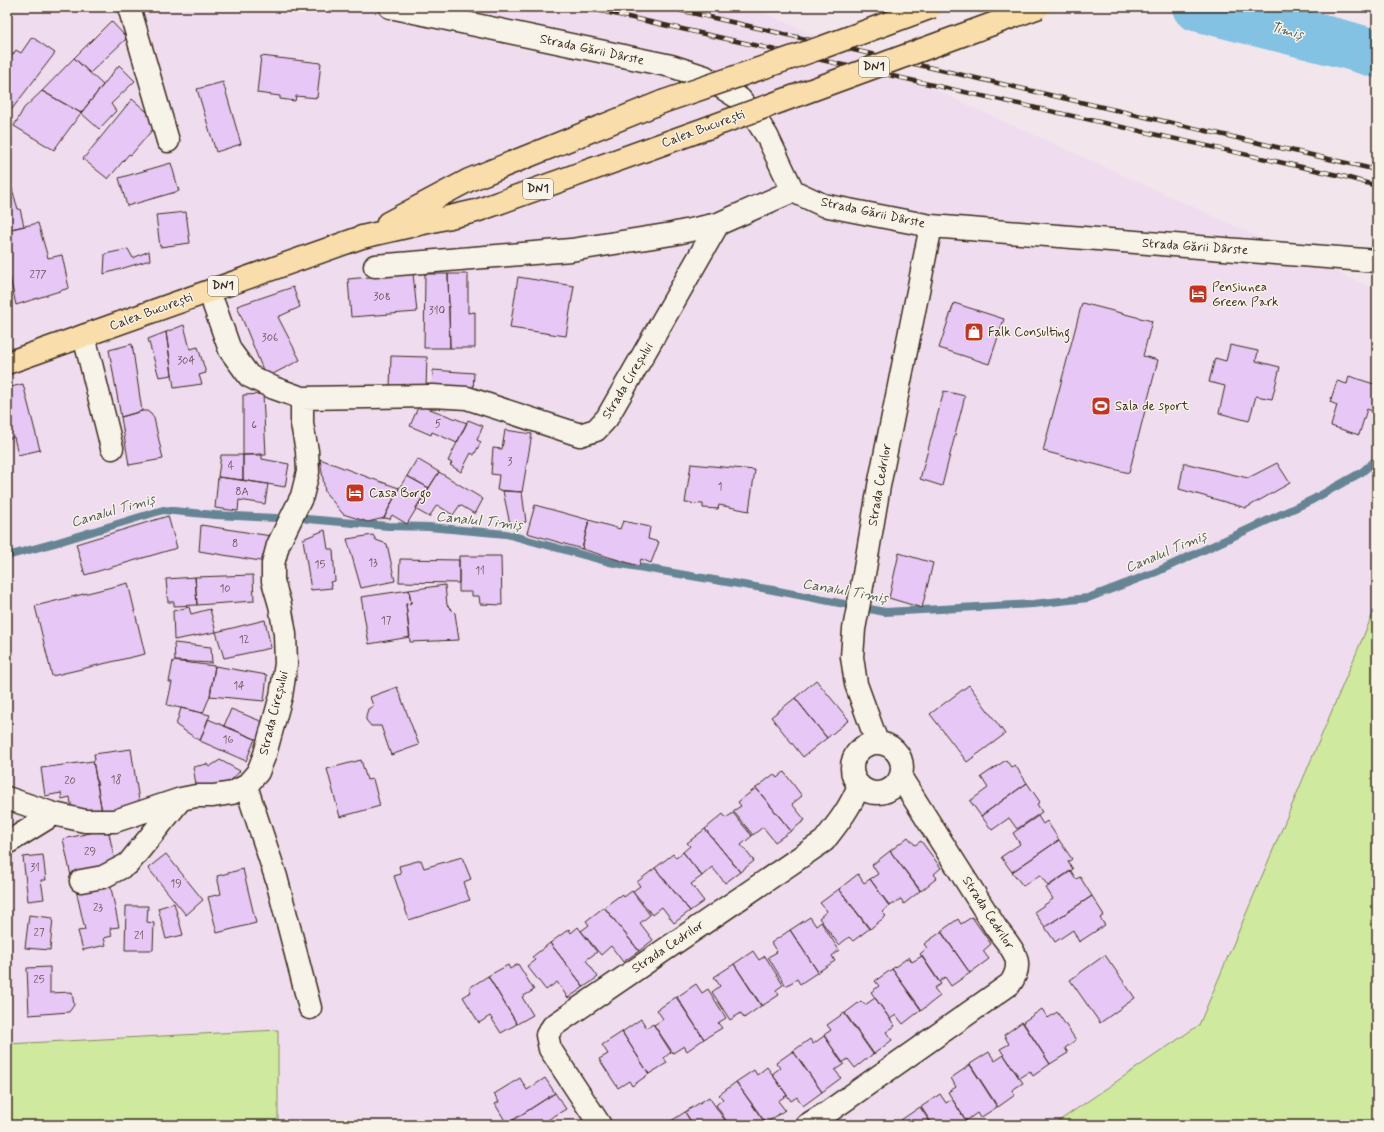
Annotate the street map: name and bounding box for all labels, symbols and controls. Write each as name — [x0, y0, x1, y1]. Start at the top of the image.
water label: Timiș — [1269, 18, 1307, 44]
street label: Strada Gării Dârste — [538, 31, 646, 69]
road number: DN1 — [859, 57, 889, 77]
street label: Calea București — [659, 106, 747, 152]
road number: DN1 — [523, 179, 553, 199]
street label: Strada Gării Dârste — [819, 194, 927, 232]
street label: Strada Gării Dârste — [1141, 235, 1249, 259]
house number: 277 — [29, 268, 47, 282]
road number: DN1 — [208, 276, 238, 296]
place label: Pensiunea Green Park — [1212, 279, 1279, 311]
hotel icon: Pensiunea Green Park — [1187, 283, 1209, 305]
street label: Calea București — [107, 289, 195, 335]
house number: 308 — [373, 290, 391, 304]
house number: 310 — [429, 304, 445, 318]
shop icon: Falk Consulting — [963, 321, 985, 343]
place label: Falk Consulting — [988, 324, 1070, 343]
house number: 306 — [262, 331, 278, 345]
street label: Strada Cireșului — [599, 340, 657, 422]
house number: 304 — [177, 354, 195, 368]
sports icon: Sala de sport — [1090, 395, 1112, 417]
place label: Sala de sport — [1115, 398, 1189, 415]
house number: 5 — [435, 417, 442, 431]
house number: 6 — [251, 418, 257, 432]
street label: Strada Cedrilor — [864, 441, 896, 528]
house number: 3 — [508, 455, 513, 469]
house number: 4 — [228, 459, 235, 473]
house number: 1 — [718, 480, 723, 494]
hotel icon: Casa Borgo — [344, 482, 366, 504]
house number: 8A — [235, 485, 249, 499]
place label: Casa Borgo — [369, 485, 432, 504]
water label: Canalul Timiș — [69, 490, 159, 532]
water label: Canalul Timiș — [435, 508, 525, 535]
water label: Canalul Timiș — [1123, 526, 1211, 577]
house number: 8 — [232, 537, 238, 551]
house number: 13 — [368, 556, 378, 570]
house number: 15 — [315, 558, 326, 572]
house number: 11 — [475, 564, 485, 578]
water label: Canalul Timiș — [801, 575, 891, 608]
house number: 10 — [219, 582, 231, 596]
house number: 17 — [381, 614, 392, 628]
house number: 12 — [239, 633, 250, 647]
street label: Strada Cireșului — [255, 669, 293, 757]
house number: 14 — [233, 679, 245, 693]
house number: 16 — [223, 733, 234, 747]
house number: 18 — [111, 773, 121, 787]
house number: 20 — [64, 774, 76, 788]
house number: 29 — [84, 845, 96, 859]
house number: 31 — [30, 861, 40, 875]
street label: Strada Cedrilor — [958, 873, 1018, 953]
house number: 19 — [170, 877, 182, 891]
house number: 23 — [93, 901, 103, 915]
street label: Strada Cedrilor — [629, 916, 708, 977]
house number: 27 — [34, 926, 45, 940]
house number: 21 — [134, 929, 144, 943]
house number: 25 — [33, 973, 45, 987]

